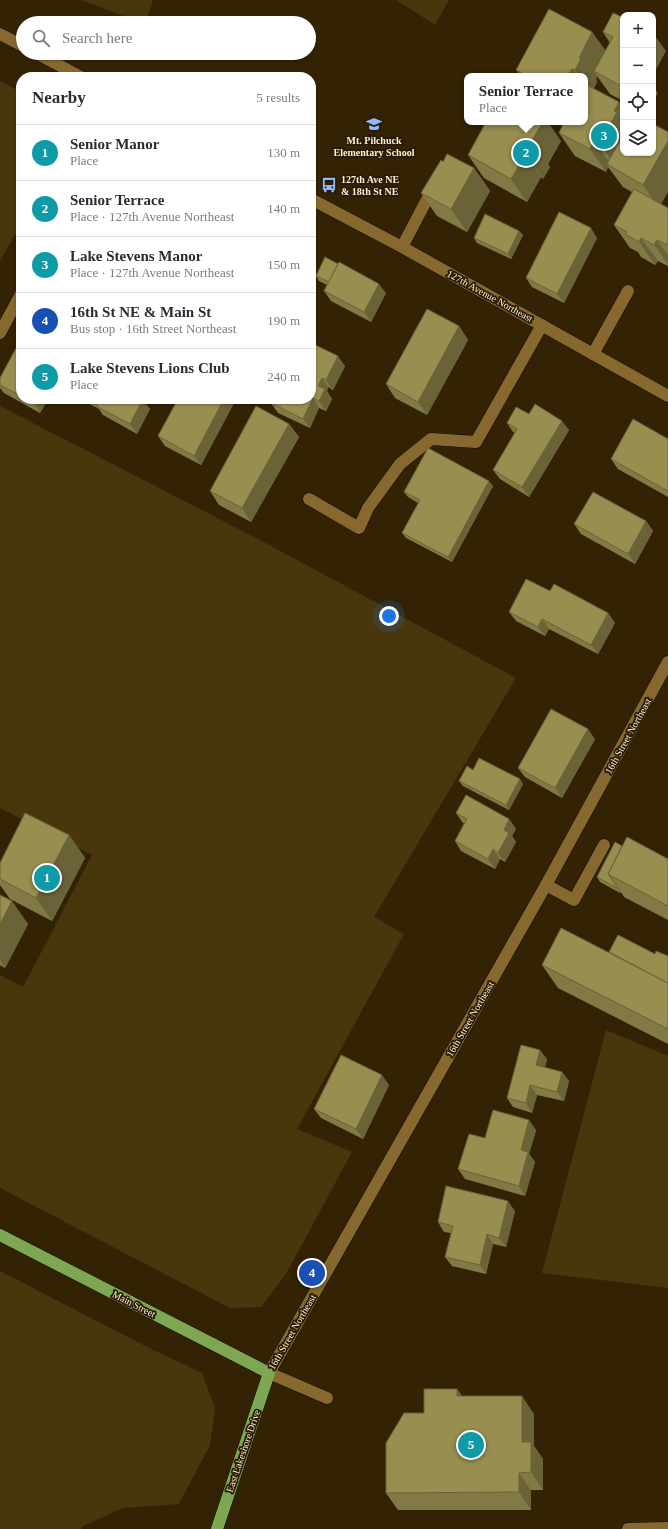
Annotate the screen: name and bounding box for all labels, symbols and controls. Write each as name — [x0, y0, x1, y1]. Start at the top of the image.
map controls — [620, 12, 656, 156]
button: + — [620, 12, 656, 48]
search box — [16, 16, 316, 60]
icon: search — [30, 27, 52, 49]
text: Search here — [62, 30, 132, 46]
button: − — [620, 48, 656, 84]
popup — [464, 73, 588, 125]
text: Senior Terrace — [479, 83, 573, 99]
button: locate — [620, 84, 656, 120]
text: Nearby — [32, 88, 86, 107]
text: 5 results — [256, 90, 300, 105]
text: Place — [479, 100, 507, 115]
school or university icon: Mt. Pilchuck Elementary School — [365, 115, 383, 133]
button: layers — [620, 120, 656, 156]
pin: 3 — [591, 121, 617, 151]
place label: Mt. Pilchuck Elementary School — [334, 135, 415, 158]
text: Senior Manor — [70, 136, 159, 152]
pin: 2 — [513, 138, 539, 168]
text: 1 — [42, 145, 48, 160]
text: 130 m — [267, 145, 300, 160]
text: Place — [70, 153, 98, 168]
place label: 127th Ave NE & 18th St NE — [341, 174, 399, 197]
bus stop icon: 127th Ave NE & 18th St NE — [320, 176, 338, 194]
text: Senior Terrace — [70, 192, 164, 208]
text: 2 — [42, 201, 48, 216]
text: 140 m — [267, 201, 300, 216]
text: Place · 127th Avenue Northeast — [70, 209, 234, 224]
text: Lake Stevens Manor — [70, 248, 203, 264]
text: 3 — [42, 257, 48, 272]
text: 150 m — [267, 257, 300, 272]
text: Place · 127th Avenue Northeast — [70, 265, 234, 280]
street label: 127th Avenue Northeast — [445, 268, 535, 324]
text: 16th St NE & Main St — [70, 304, 211, 320]
text: 4 — [42, 313, 48, 328]
text: 190 m — [267, 313, 300, 328]
text: Bus stop · 16th Street Northeast — [70, 321, 236, 336]
text: Lake Stevens Lions Club — [70, 360, 230, 376]
text: 5 — [42, 369, 48, 384]
text: 240 m — [267, 369, 300, 384]
text: Place — [70, 377, 98, 392]
your location — [379, 606, 399, 626]
street label: 16th Street Northeast — [603, 696, 654, 776]
pin: 1 — [34, 863, 60, 893]
street label: 16th Street Northeast — [444, 979, 496, 1059]
pin: 4 — [299, 1258, 325, 1288]
street label: Main Street — [111, 1288, 158, 1320]
street label: 16th Street Northeast — [266, 1292, 318, 1372]
street label: East Lakeshore Drive — [224, 1408, 262, 1494]
pin: 5 — [458, 1430, 484, 1460]

